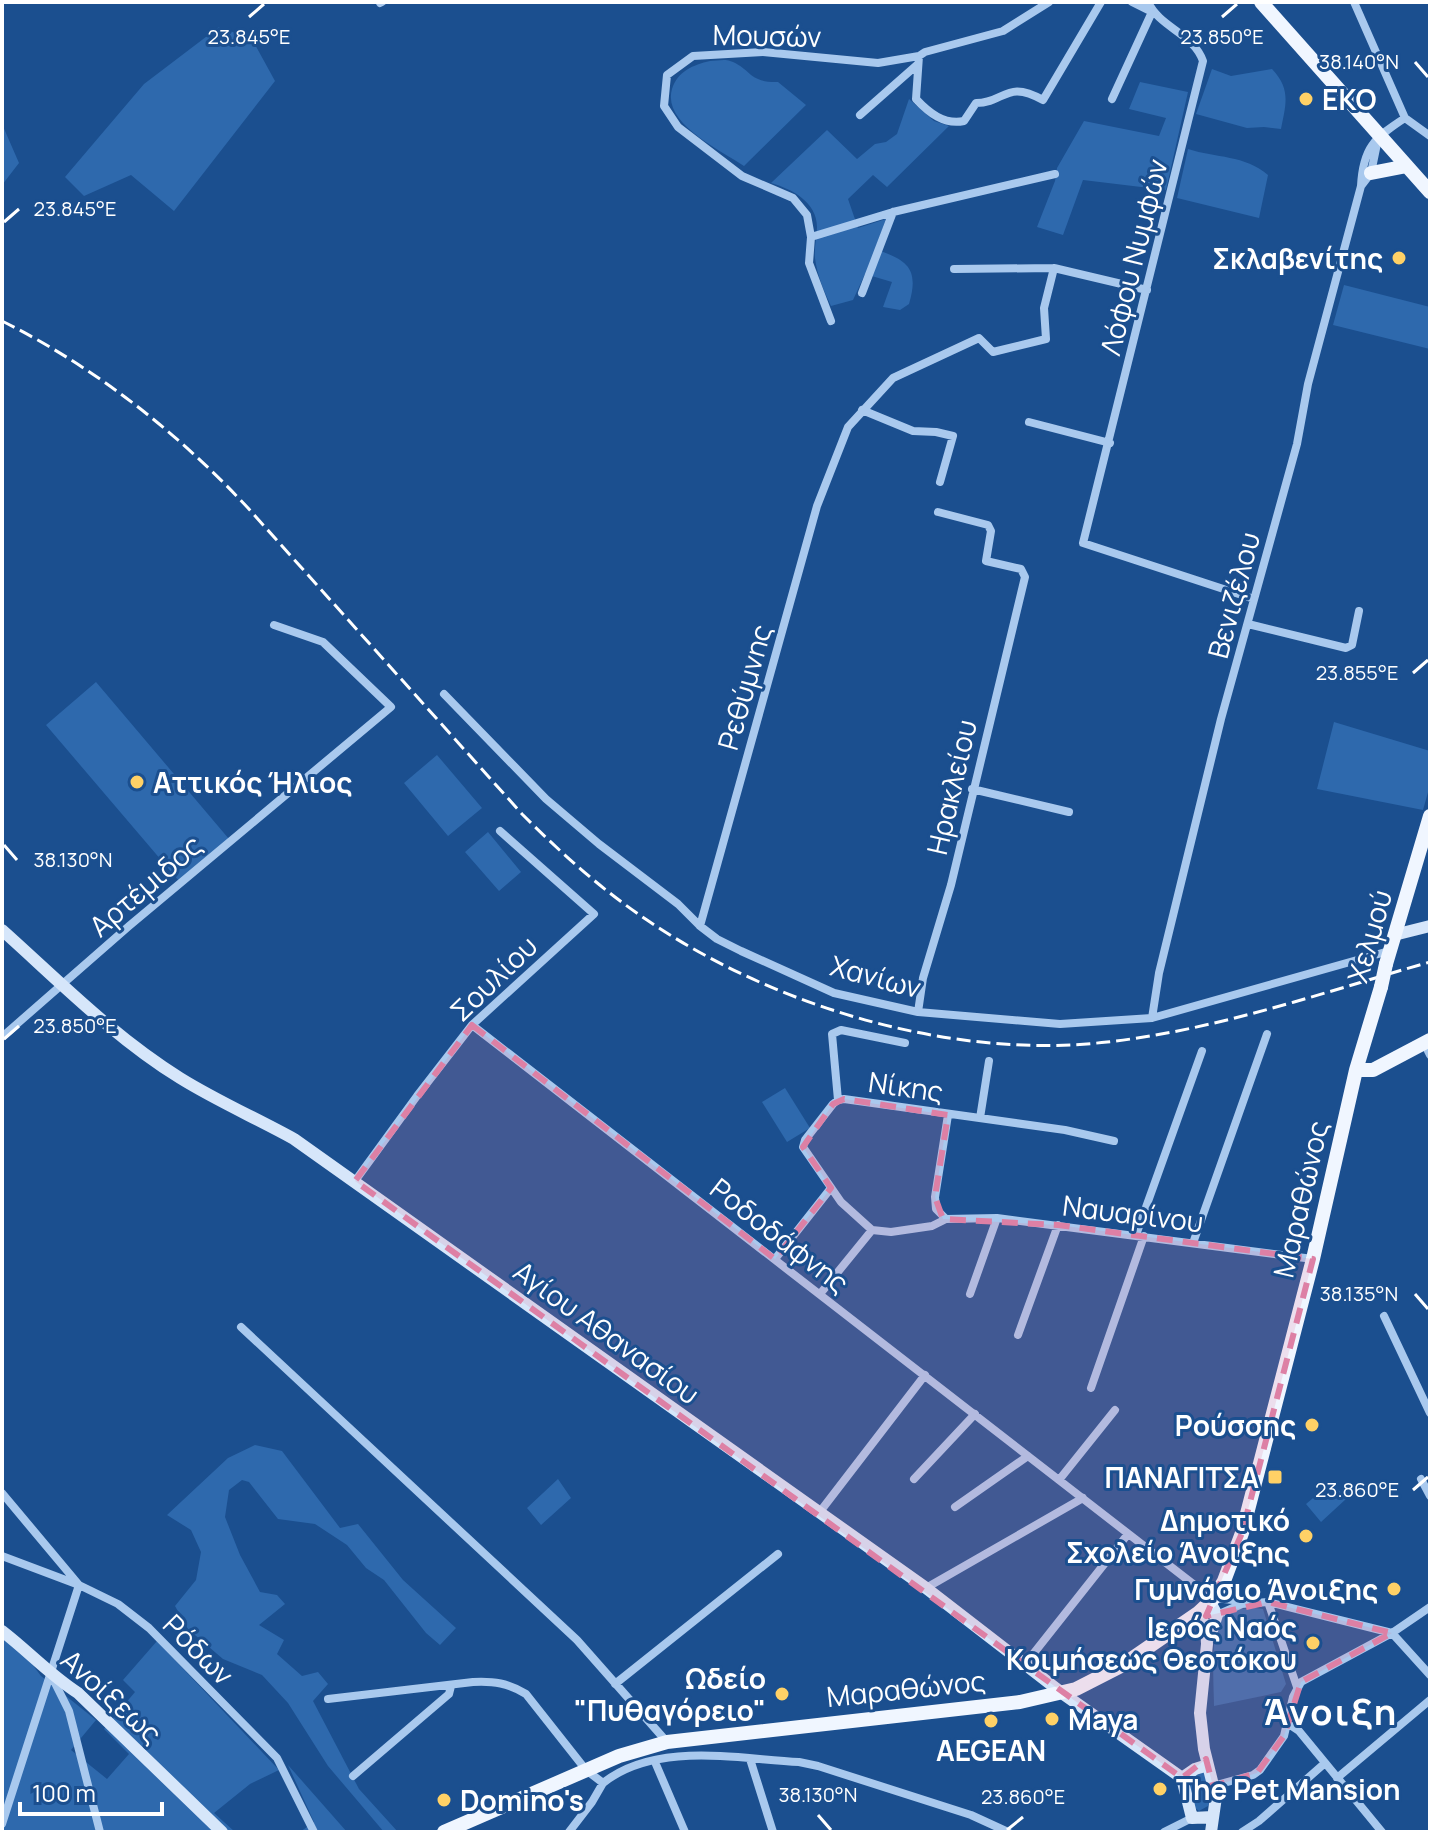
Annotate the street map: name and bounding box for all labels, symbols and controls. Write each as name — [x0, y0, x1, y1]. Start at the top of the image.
street label: Μουσών — [712, 15, 822, 55]
text: 23.845°E — [208, 23, 290, 50]
text: 23.850°E — [1180, 23, 1264, 50]
text: 38.140°N — [1319, 48, 1399, 75]
place label: EKO — [1322, 80, 1376, 118]
marker: EKO — [1297, 90, 1315, 108]
street label: Λόφου Νυμφών — [1090, 155, 1176, 359]
text: 23.845°E — [34, 195, 116, 222]
place label: Σκλαβενίτης — [1212, 239, 1383, 277]
marker: Σκλαβενίτης — [1390, 249, 1408, 267]
street label: Βενιζέλου — [1198, 528, 1268, 662]
street label: Ρεθύμνης — [708, 620, 780, 754]
text: 23.855°E — [1316, 659, 1398, 686]
street label: Ηρακλείου — [917, 716, 985, 858]
place label: Αττικός Ήλιος — [153, 763, 352, 801]
marker: Αττικός Ήλιος — [128, 773, 146, 791]
street label: Αρτέμιδος — [81, 826, 209, 944]
text: 38.130°N — [33, 846, 113, 873]
street label: Χελμού — [1338, 885, 1400, 987]
street label: Σουλίου — [441, 927, 545, 1029]
street label: Χανίων — [827, 946, 925, 1006]
text: 23.850°E — [33, 1012, 117, 1039]
street label: Νίκης — [866, 1062, 946, 1110]
street label: Μαραθώνος — [1264, 1117, 1336, 1281]
street label: Ροδοδάφνης — [703, 1169, 857, 1301]
street label: Ναυαρίνου — [1061, 1186, 1205, 1240]
street label: Αγίου Αθανασίου — [507, 1252, 707, 1412]
text: 38.135°N — [1320, 1280, 1398, 1307]
place label: Ρούσσης — [1175, 1406, 1296, 1444]
marker: Ρούσσης — [1303, 1416, 1321, 1434]
place label: ΠΑΝΑΓΙΤΣΑ — [1104, 1458, 1259, 1496]
marker: ΠΑΝΑΓΙΤΣΑ — [1266, 1468, 1284, 1486]
text: 23.860°E — [1315, 1476, 1399, 1503]
place label: Δημοτικό Σχολείο Άνοιξης — [1066, 1501, 1290, 1571]
marker: Δημοτικό Σχολείο Άνοιξης — [1297, 1527, 1315, 1545]
place label: Γυμνάσιο Άνοιξης — [1134, 1570, 1378, 1608]
marker: Γυμνάσιο Άνοιξης — [1385, 1580, 1403, 1598]
street label: Ρόδων — [155, 1605, 243, 1693]
place label: Ιερός Ναός Κοιμήσεως Θεοτόκου — [1006, 1608, 1297, 1678]
marker: Ιερός Ναός Κοιμήσεως Θεοτόκου — [1304, 1634, 1322, 1652]
street label: Ανοίξεως — [53, 1641, 171, 1751]
place label: Ωδείο "Πυθαγόρειο" — [574, 1659, 766, 1729]
street label: Μαραθώνος — [825, 1661, 987, 1715]
marker: Ωδείο "Πυθαγόρειο" — [773, 1685, 791, 1703]
district label: Άνοιξη — [1264, 1687, 1398, 1736]
place label: Maya — [1068, 1700, 1138, 1738]
marker: Maya — [1043, 1710, 1061, 1728]
marker: AEGEAN — [982, 1712, 1000, 1730]
place label: AEGEAN — [936, 1731, 1046, 1769]
scale bar — [20, 1766, 162, 1816]
place label: The Pet Mansion — [1176, 1770, 1401, 1808]
text: 100 m — [32, 1776, 96, 1809]
marker: The Pet Mansion — [1151, 1780, 1169, 1798]
place label: Domino's — [460, 1781, 584, 1819]
text: 38.130°N — [778, 1781, 858, 1808]
text: 23.860°E — [981, 1783, 1065, 1810]
marker: Domino's — [435, 1791, 453, 1809]

